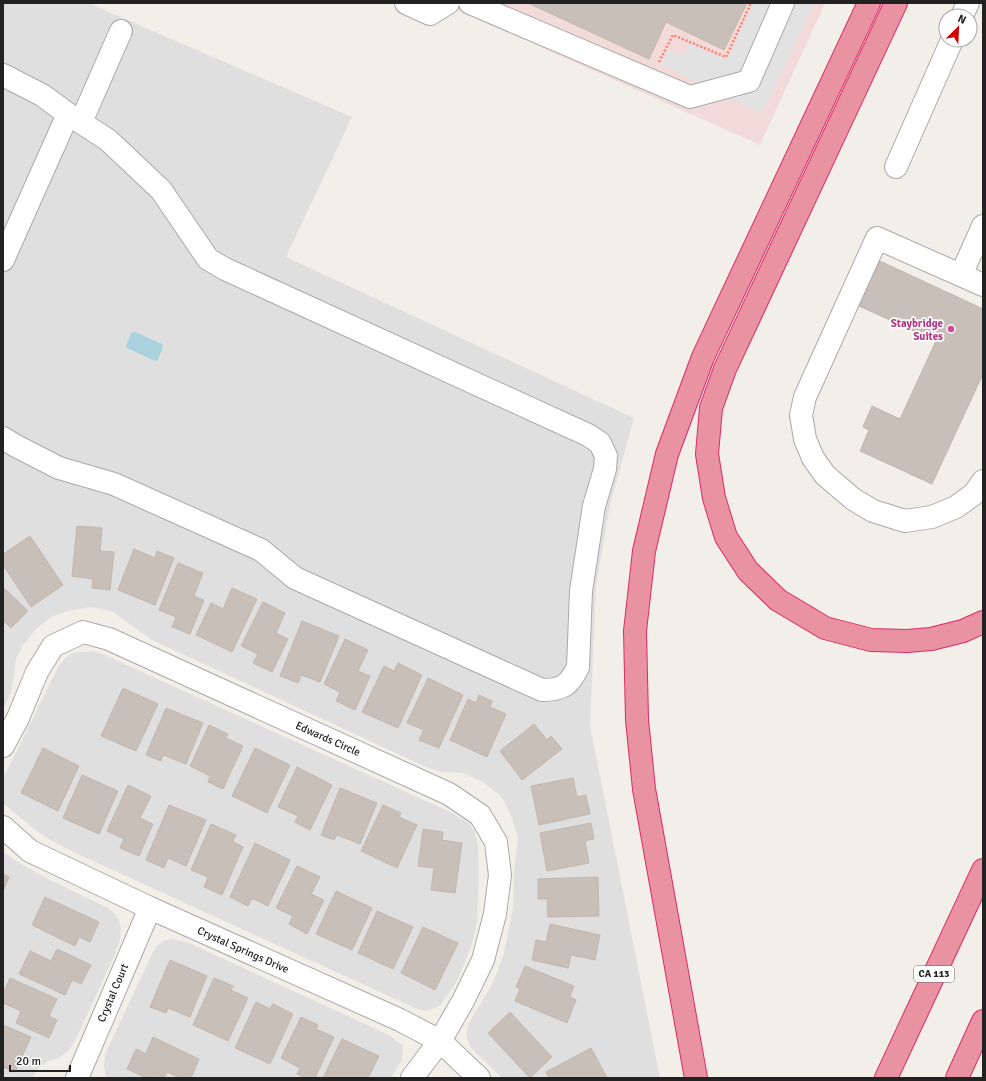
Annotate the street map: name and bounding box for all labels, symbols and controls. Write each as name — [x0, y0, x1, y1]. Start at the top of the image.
north arrow — [938, 8, 978, 48]
text: N — [956, 12, 968, 27]
place label: Staybridge Suites — [891, 317, 944, 343]
marker: Staybridge Suites — [946, 324, 956, 334]
street label: Edwards Circle — [294, 719, 362, 759]
street label: Crystal Springs Drive — [195, 924, 291, 976]
street label: Crystal Court — [95, 962, 131, 1024]
road number: CA 113 — [914, 966, 954, 982]
scale bar — [10, 1047, 70, 1073]
text: 20 m — [16, 1054, 41, 1069]

